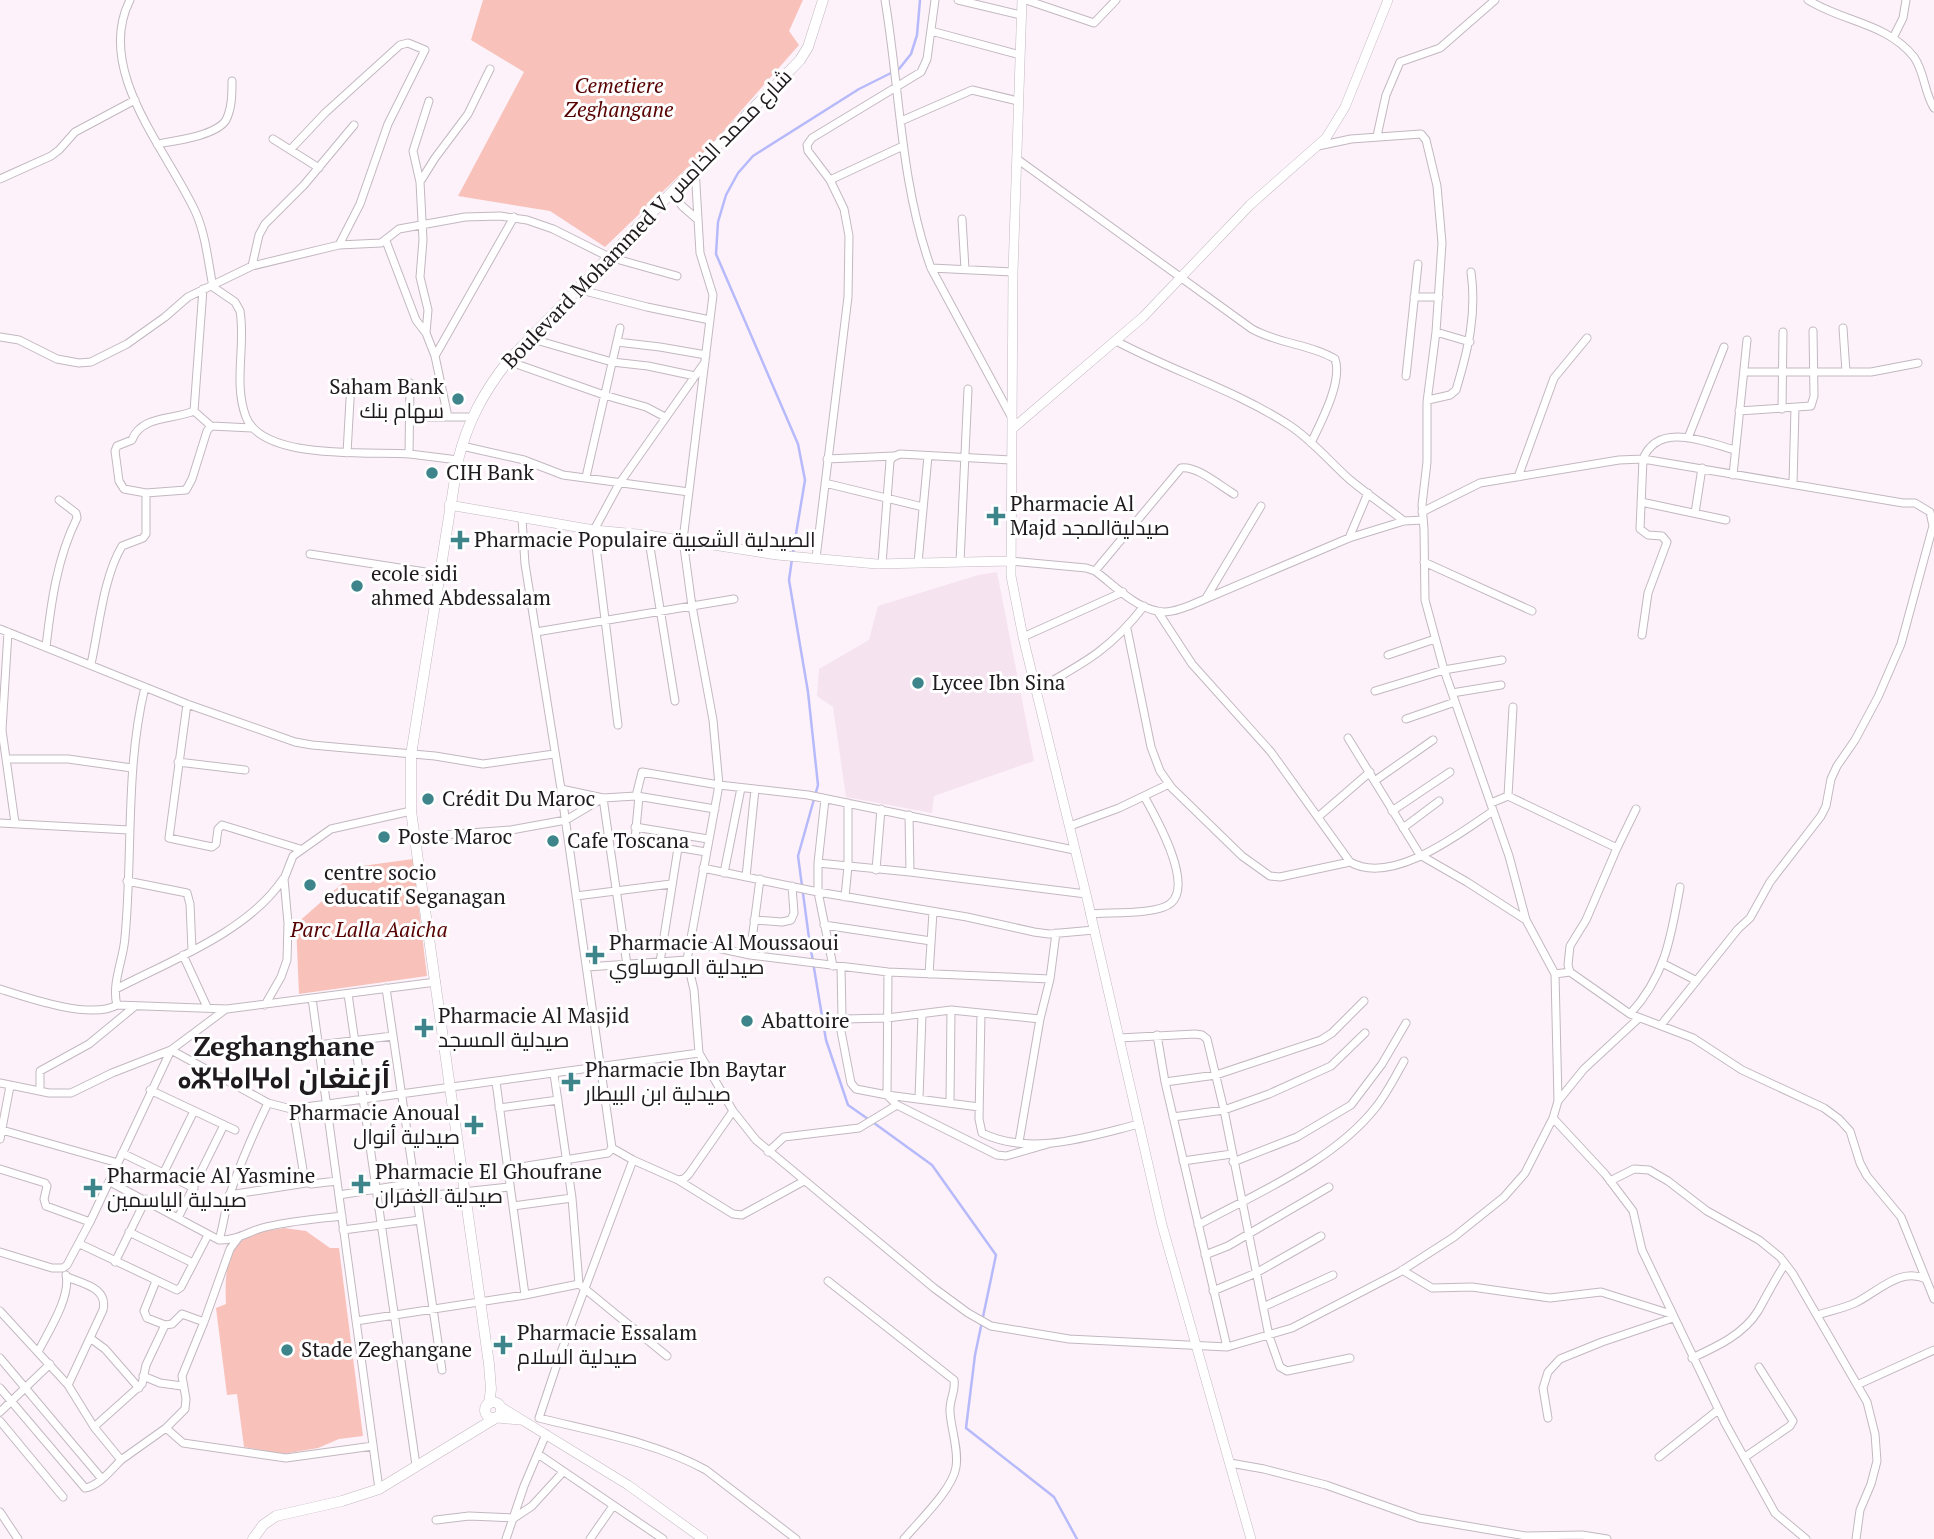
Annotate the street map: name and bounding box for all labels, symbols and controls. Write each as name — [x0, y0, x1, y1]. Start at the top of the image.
street label: Boulevard Mohammed V شارع محمد الخامس — [495, 63, 798, 375]
park label: Cemetiere Zeghangane — [564, 71, 674, 123]
place label: Saham Bank سهام بنك — [329, 372, 444, 425]
marker: Saham Bank سهام بنك — [450, 391, 466, 407]
place label: CIH Bank — [446, 458, 534, 486]
marker: CIH Bank — [424, 465, 440, 481]
place label: Pharmacie Al Majd صيدليةالمجد — [1010, 489, 1170, 541]
marker: Pharmacie Al Majd صيدليةالمجد — [988, 508, 1004, 524]
place label: Pharmacie Populaire الصيدلية الشعبية — [474, 525, 816, 553]
marker: Pharmacie Populaire الصيدلية الشعبية — [452, 532, 468, 548]
place label: ecole sidi ahmed Abdessalam — [371, 559, 551, 611]
marker: ecole sidi ahmed Abdessalam — [349, 578, 365, 594]
place label: Lycee Ibn Sina — [932, 668, 1066, 696]
marker: Lycee Ibn Sina — [910, 675, 926, 691]
place label: Crédit Du Maroc — [442, 784, 595, 812]
marker: Crédit Du Maroc — [420, 791, 436, 807]
place label: Poste Maroc — [398, 822, 512, 850]
place label: Cafe Toscana — [567, 826, 690, 854]
marker: Poste Maroc — [376, 829, 392, 845]
marker: Cafe Toscana — [545, 833, 561, 849]
place label: centre socio educatif Seganagan — [324, 858, 506, 910]
marker: centre socio educatif Seganagan — [302, 877, 318, 893]
park label: Parc Lalla Aaicha — [289, 915, 448, 943]
place label: Pharmacie Al Moussaoui صيدلية الموساوي — [609, 928, 839, 983]
marker: Pharmacie Al Moussaoui صيدلية الموساوي — [587, 947, 603, 963]
place label: Pharmacie Al Masjid صيدلية المسجد — [438, 1001, 630, 1053]
place label: Abattoire — [761, 1006, 850, 1034]
marker: Abattoire — [739, 1013, 755, 1029]
marker: Pharmacie Al Masjid صيدلية المسجد — [416, 1020, 432, 1036]
district label: Zeghanghane ⴰⵣⵖⴰⵏⵖⴰⵏ أزغنغان — [178, 1027, 390, 1096]
place label: Pharmacie Ibn Baytar صيدلية ابن البيطار — [584, 1055, 786, 1107]
marker: Pharmacie Ibn Baytar صيدلية ابن البيطار — [563, 1074, 579, 1090]
place label: Pharmacie Anoual صيدلية أنوال — [289, 1098, 460, 1150]
marker: Pharmacie Anoual صيدلية أنوال — [466, 1117, 482, 1133]
place label: Pharmacie El Ghoufrane صيدلية الغفران — [375, 1157, 602, 1209]
place label: Pharmacie Al Yasmine صيدلية الياسمين — [107, 1161, 315, 1213]
marker: Pharmacie El Ghoufrane صيدلية الغفران — [353, 1176, 369, 1192]
marker: Pharmacie Al Yasmine صيدلية الياسمين — [85, 1180, 101, 1196]
place label: Pharmacie Essalam صيدلية السلام — [517, 1318, 697, 1371]
place label: Stade Zeghangane — [301, 1335, 472, 1363]
marker: Pharmacie Essalam صيدلية السلام — [495, 1337, 511, 1353]
marker: Stade Zeghangane — [279, 1342, 295, 1358]

